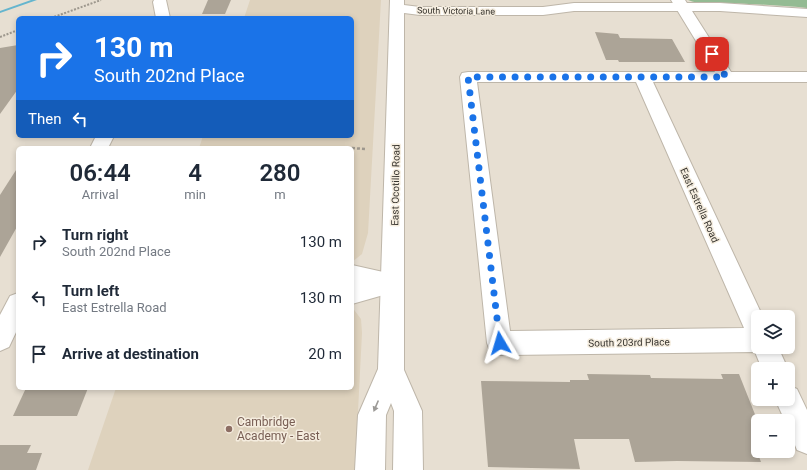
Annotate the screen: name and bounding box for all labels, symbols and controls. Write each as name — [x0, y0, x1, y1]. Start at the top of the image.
street label: South Victoria Lane — [417, 5, 495, 17]
text: 130 m — [94, 31, 173, 64]
icon: right — [28, 32, 80, 84]
pin — [695, 37, 729, 71]
icon: arrive — [701, 43, 723, 65]
text: South 202nd Place — [94, 65, 245, 86]
icon: left — [69, 108, 91, 130]
text: Then — [28, 110, 61, 128]
street label: East Ocotillo Road — [389, 144, 402, 226]
text: 06:44 — [69, 159, 131, 187]
text: 4 — [188, 159, 202, 187]
text: 280 — [259, 159, 301, 187]
street label: East Estrella Road — [678, 166, 721, 244]
text: Arrival — [82, 187, 119, 202]
text: min — [184, 187, 206, 202]
text: m — [274, 187, 286, 202]
text: Turn right — [62, 226, 128, 244]
icon: right — [28, 231, 50, 253]
text: 130 m — [300, 233, 342, 251]
text: South 202nd Place — [62, 244, 171, 259]
text: Turn left — [62, 282, 119, 300]
icon: left — [28, 287, 50, 309]
text: 130 m — [300, 289, 342, 307]
text: East Estrella Road — [62, 300, 167, 315]
map controls — [751, 310, 795, 458]
button: layers — [751, 310, 795, 354]
position arrow — [479, 322, 521, 364]
street label: South 203rd Place — [588, 336, 670, 349]
icon: arrive — [28, 343, 50, 365]
text: Arrive at destination — [62, 345, 199, 363]
text: 20 m — [308, 345, 342, 363]
button: + — [751, 362, 795, 406]
one-way arrow — [372, 400, 378, 412]
button: − — [751, 414, 795, 458]
place label: Cambridge Academy - East — [237, 415, 320, 443]
marker: Cambridge Academy - East — [224, 424, 234, 434]

